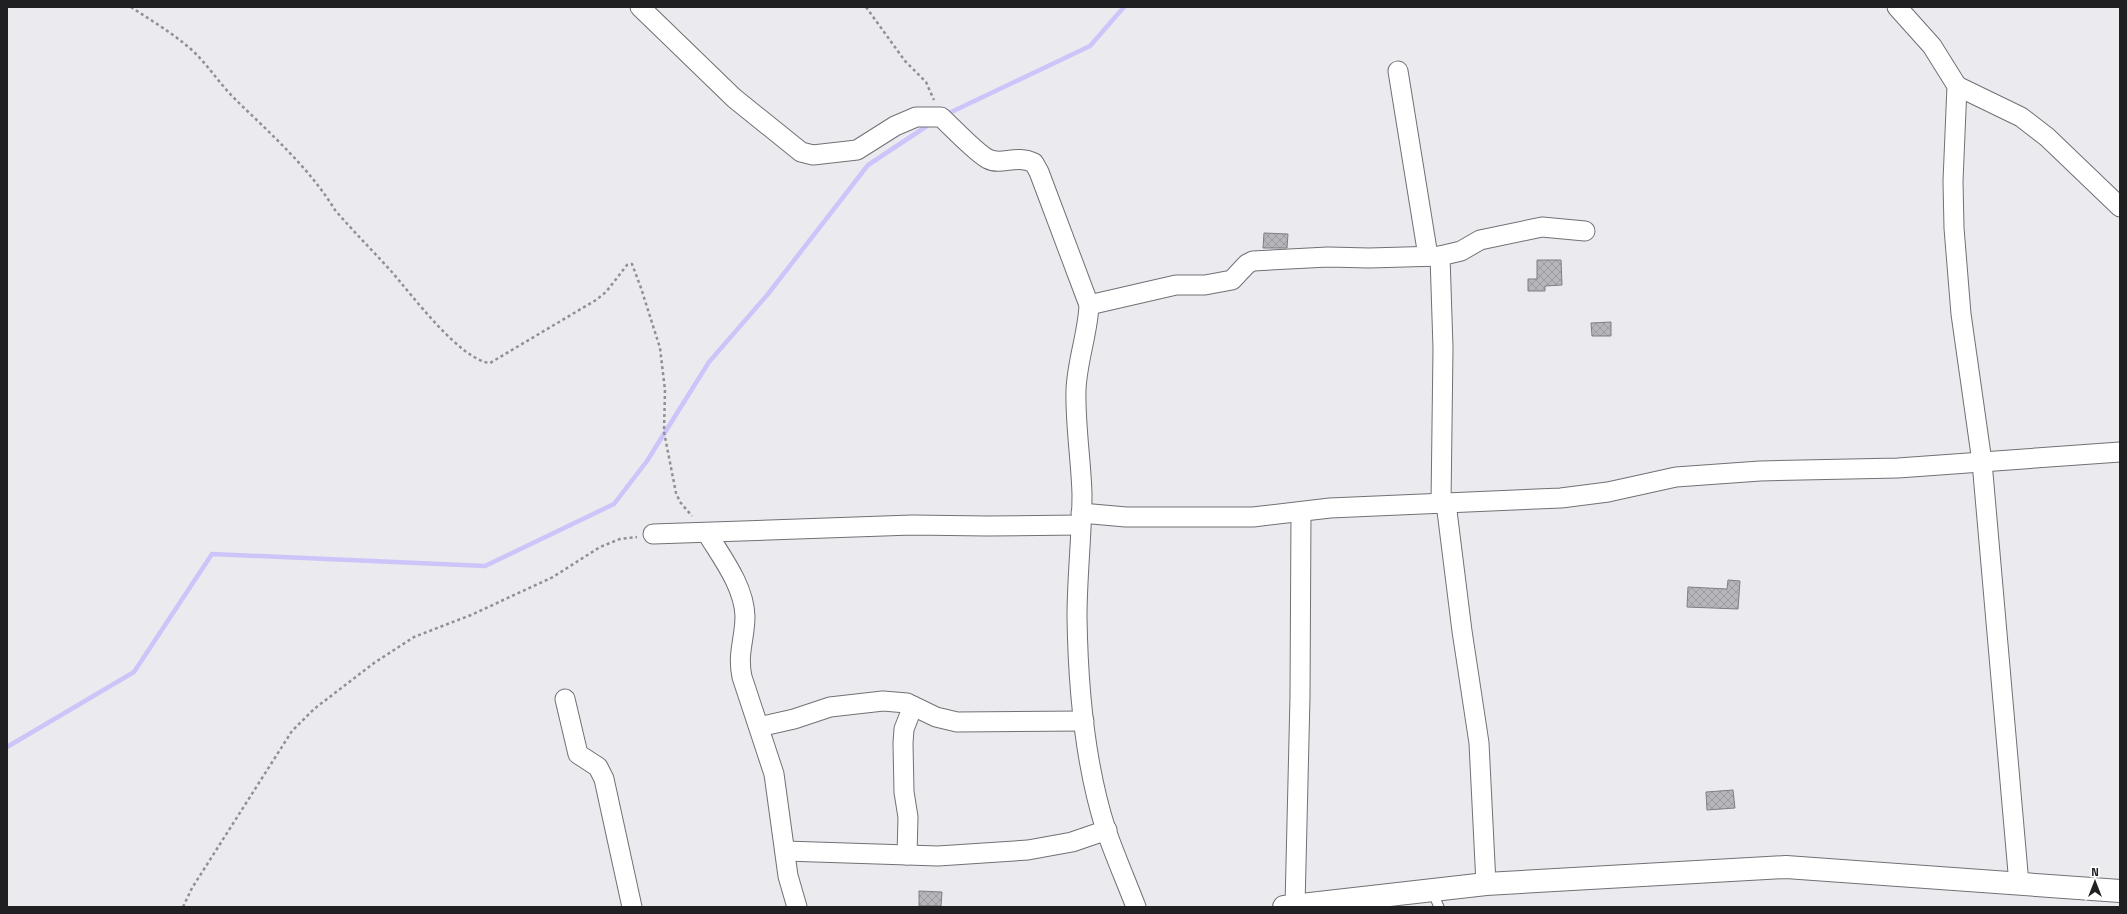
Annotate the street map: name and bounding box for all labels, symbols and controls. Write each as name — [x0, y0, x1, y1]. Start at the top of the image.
north arrow — [2075, 862, 2115, 902]
text: N — [2091, 864, 2099, 880]

